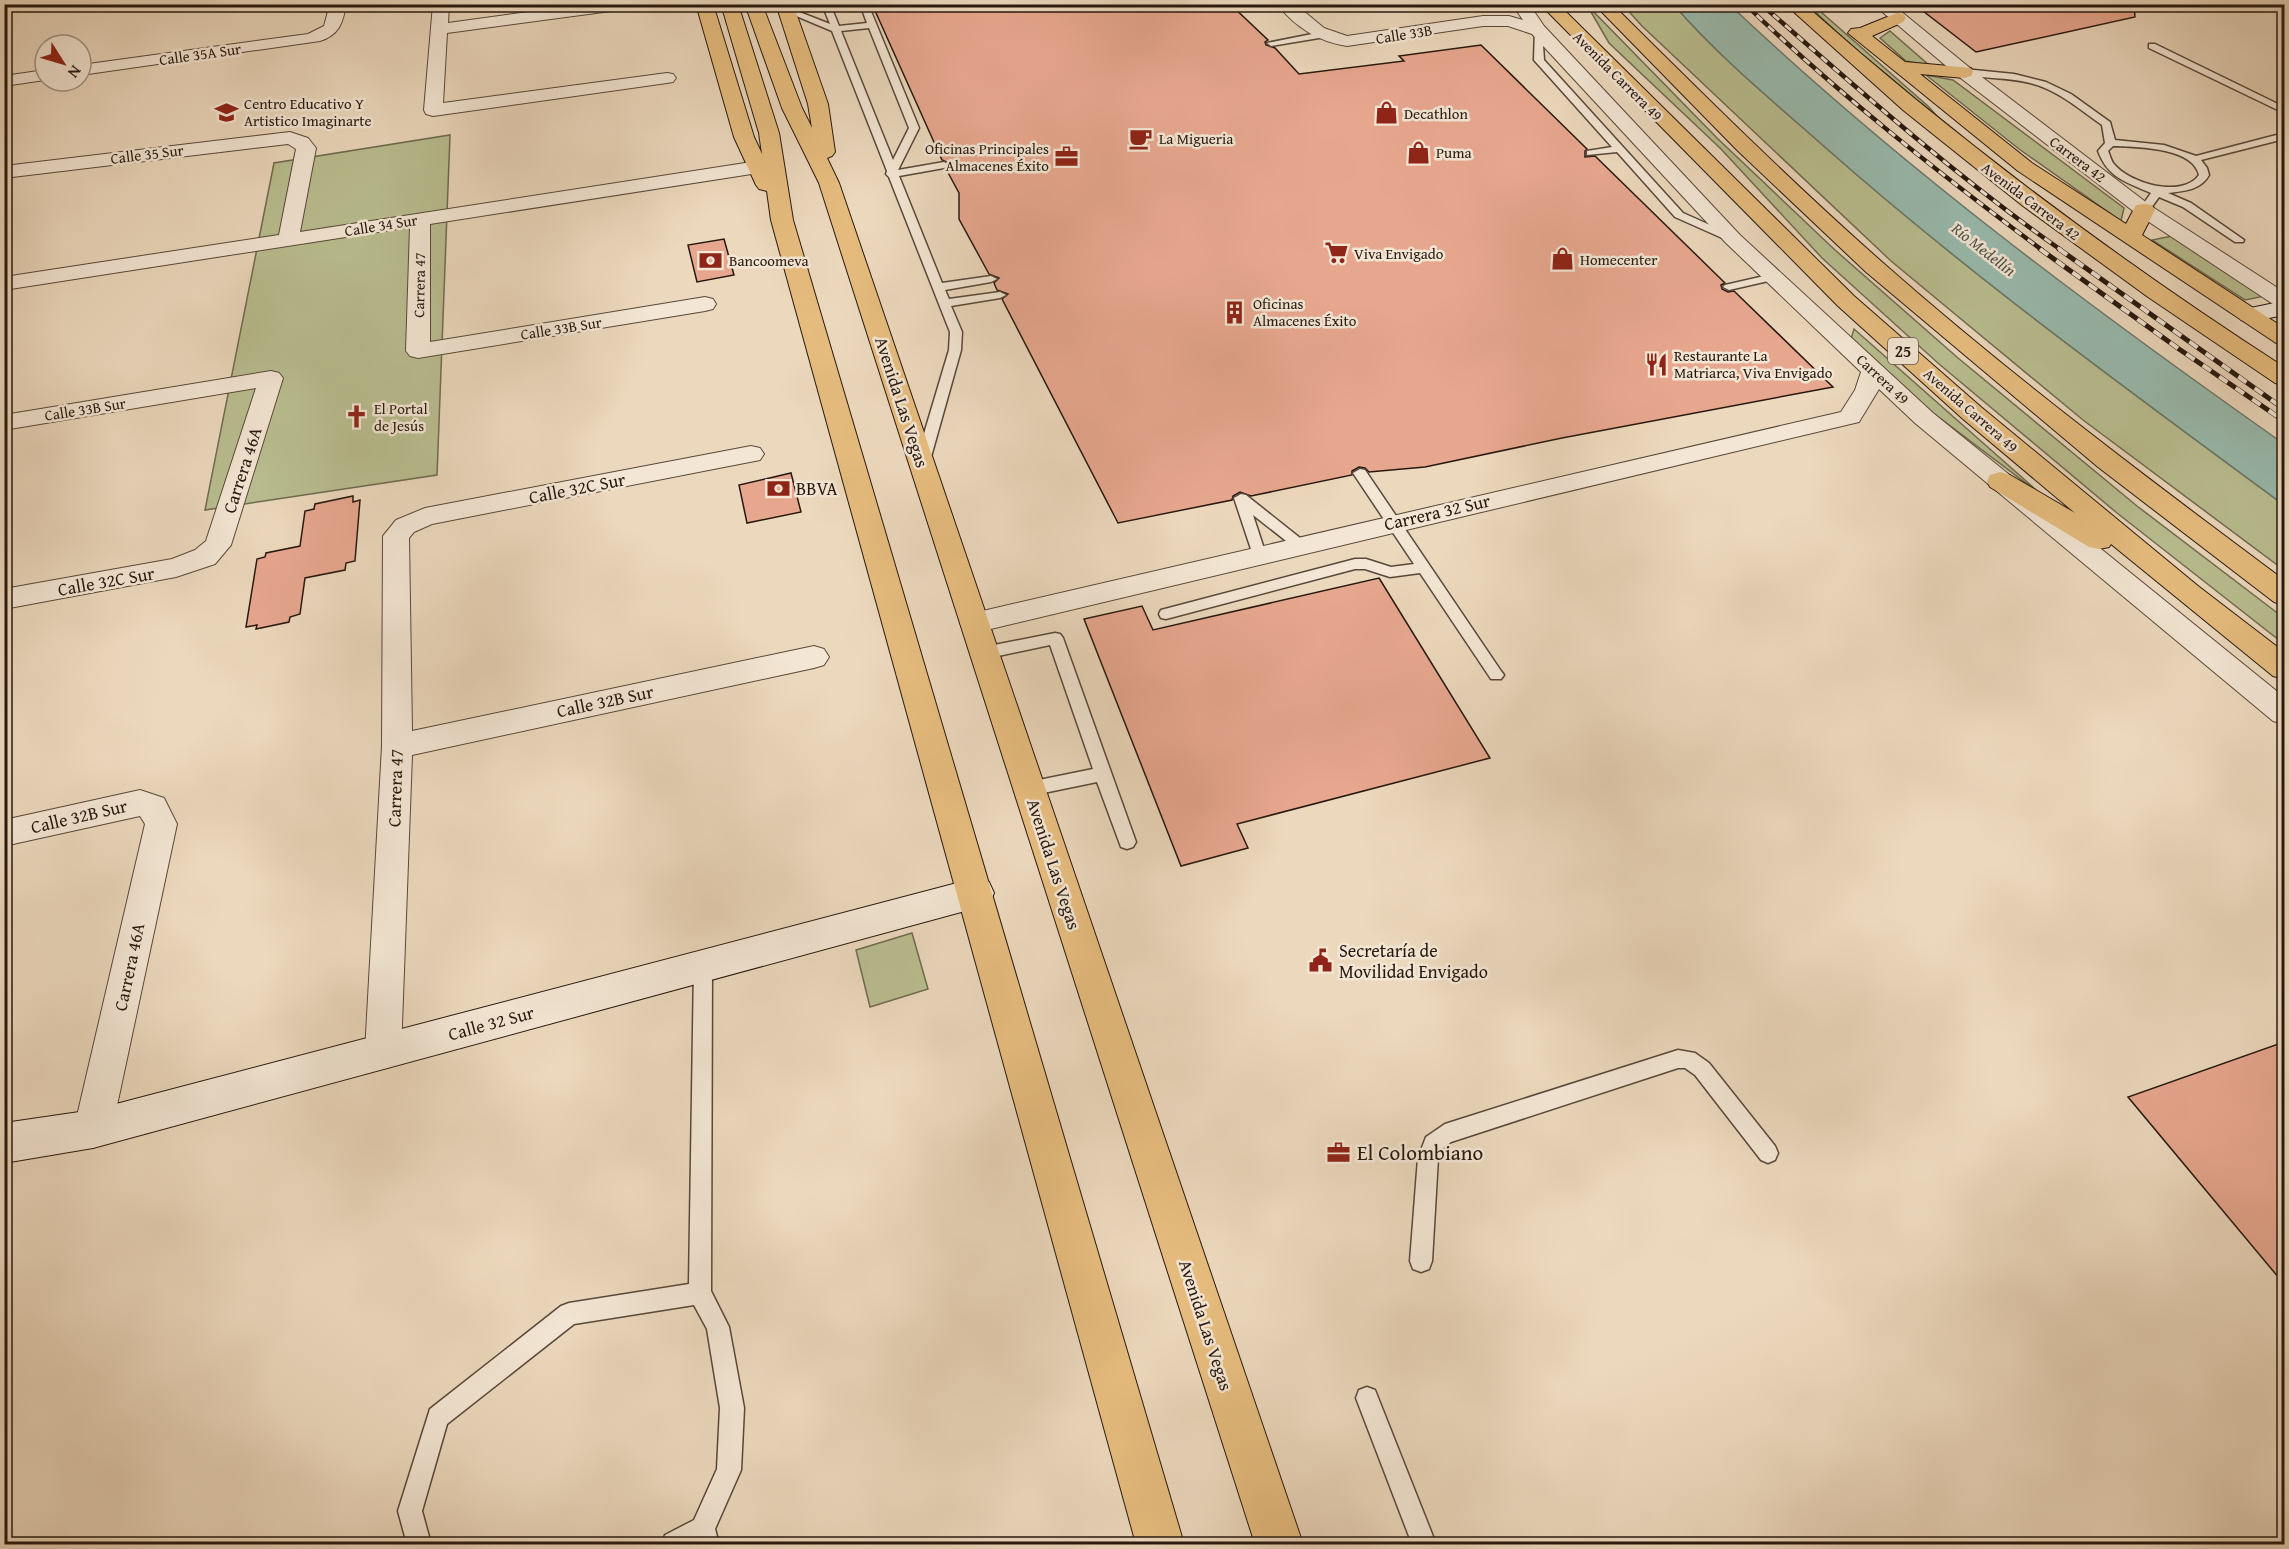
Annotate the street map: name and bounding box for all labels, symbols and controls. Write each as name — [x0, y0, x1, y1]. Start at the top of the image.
street label: Calle 33B — [1374, 19, 1434, 49]
street label: Avenida Carrera 49 — [1569, 27, 1667, 125]
north arrow — [33, 33, 93, 93]
street label: Calle 35A Sur — [158, 38, 242, 70]
text: N — [62, 61, 88, 84]
place label: Centro Educativo Y Artistico Imaginarte — [244, 93, 372, 131]
school or university icon: Centro Educativo Y Artistico Imaginarte — [213, 99, 239, 125]
shop icon: Decathlon — [1373, 100, 1399, 126]
place label: Decathlon — [1404, 103, 1468, 124]
cafe icon: La Migueria — [1128, 125, 1154, 151]
place label: La Migueria — [1159, 128, 1233, 149]
street label: Carrera 42 — [2046, 131, 2110, 187]
place label: Oficinas Principales Almacenes Éxito — [925, 138, 1049, 176]
street label: Calle 35 Sur — [109, 139, 185, 169]
shop icon: Puma — [1405, 139, 1431, 165]
place label: Puma — [1436, 142, 1472, 163]
office icon: Oficinas Principales Almacenes Éxito — [1054, 144, 1080, 170]
street label: Avenida Carrera 42 — [1977, 157, 2085, 245]
street label: Calle 34 Sur — [343, 209, 419, 241]
water label: Río Medellín — [1946, 216, 2021, 282]
supermarket icon: Viva Envigado — [1323, 240, 1349, 266]
place label: Viva Envigado — [1354, 243, 1444, 264]
shop icon: Homecenter — [1549, 246, 1575, 272]
bank icon: Bancoomeva — [698, 247, 724, 273]
place label: Homecenter — [1580, 249, 1658, 270]
place label: Bancoomeva — [729, 250, 809, 271]
street label: Carrera 47 — [408, 252, 430, 318]
place label: Oficinas Almacenes Éxito — [1253, 293, 1357, 331]
building icon: Oficinas Almacenes Éxito — [1222, 299, 1248, 325]
street label: Calle 33B Sur — [519, 311, 603, 345]
street label: Avenida Las Vegas — [868, 333, 936, 471]
road number: 25 — [1888, 338, 1918, 364]
place label: Restaurante La Matriarca, Viva Envigado — [1674, 345, 1833, 383]
street label: Carrera 49 — [1852, 349, 1914, 409]
restaurant icon: Restaurante La Matriarca, Viva Envigado — [1643, 351, 1669, 377]
street label: Avenida Carrera 49 — [1919, 363, 2023, 457]
street label: Calle 33B Sur — [43, 392, 127, 426]
place label: El Portal de Jesús — [374, 398, 428, 436]
church icon: El Portal de Jesús — [343, 404, 369, 430]
street label: Carrera 46A — [215, 423, 269, 517]
street label: Calle 32C Sur — [526, 465, 628, 511]
bank icon: BBVA — [765, 475, 791, 501]
place label: BBVA — [796, 475, 837, 502]
street label: Carrera 32 Sur — [1381, 487, 1493, 537]
street label: Calle 32C Sur — [55, 559, 157, 603]
street label: Calle 32B Sur — [554, 677, 656, 724]
street label: Carrera 47 — [380, 748, 410, 828]
street label: Calle 32B Sur — [28, 792, 130, 840]
street label: Avenida Las Vegas — [1020, 795, 1088, 933]
street label: Carrera 46A — [107, 920, 152, 1013]
place label: Secretaría de Movilidad Envigado — [1339, 937, 1488, 985]
public building icon: Secretaría de Movilidad Envigado — [1308, 947, 1334, 973]
street label: Calle 32 Sur — [445, 998, 538, 1047]
place label: El Colombiano — [1357, 1137, 1483, 1168]
office icon: El Colombiano — [1326, 1139, 1352, 1165]
street label: Avenida Las Vegas — [1172, 1256, 1240, 1394]

